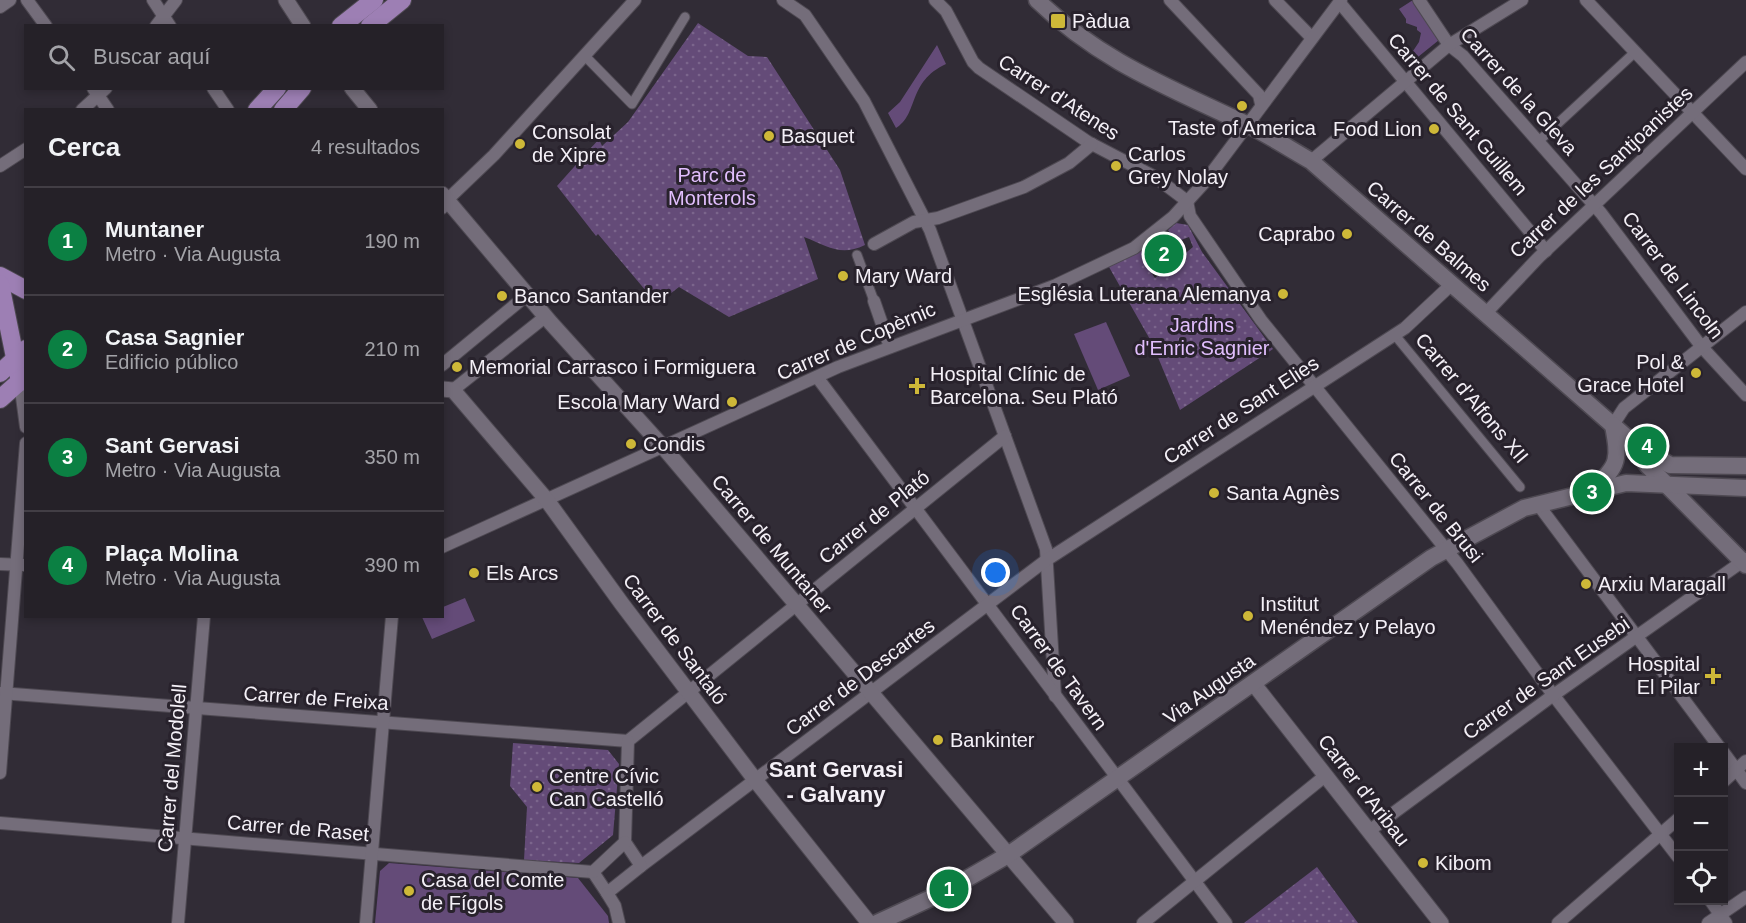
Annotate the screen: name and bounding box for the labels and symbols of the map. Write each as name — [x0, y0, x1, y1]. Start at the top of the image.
place label: Pàdua — [1072, 10, 1131, 32]
marker: Pàdua — [1049, 12, 1067, 30]
street label: Carrer de la Gleva — [1456, 23, 1582, 160]
street label: Carrer de Sant Guillem — [1384, 29, 1532, 199]
street label: Carrer d'Atenes — [995, 50, 1123, 144]
street label: Carrer de les Santjoanistes — [1505, 82, 1697, 262]
marker: Taste of America — [1235, 99, 1249, 113]
place label: Taste of America — [1168, 117, 1317, 139]
place label: Food Lion — [1333, 118, 1422, 140]
place label: Consolat de Xipre — [532, 121, 611, 166]
marker: Food Lion — [1427, 122, 1441, 136]
place label: Basquet — [781, 125, 855, 147]
marker: Basquet — [762, 129, 776, 143]
marker: Consolat de Xipre — [513, 137, 527, 151]
place label: Carlos Grey Nolay — [1128, 143, 1228, 188]
marker: Carlos Grey Nolay — [1109, 159, 1123, 173]
park label: Parc de Monterols — [668, 164, 756, 209]
street label: Carrer de Balmes — [1363, 176, 1495, 296]
street label: Carrer de Lincoln — [1618, 207, 1728, 343]
place label: Caprabo — [1258, 223, 1335, 245]
marker: Caprabo — [1340, 227, 1354, 241]
pin: 2 — [1144, 232, 1184, 276]
place label: Mary Ward — [855, 265, 952, 287]
marker: Mary Ward — [836, 269, 850, 283]
place label: Església Luterana Alemanya — [1018, 283, 1272, 305]
place label: Banco Santander — [514, 285, 669, 307]
marker: Església Luterana Alemanya — [1276, 287, 1290, 301]
marker: Banco Santander — [495, 289, 509, 303]
street label: Carrer de Copèrnic — [773, 298, 939, 384]
park label: Jardins d'Enric Sagnier — [1135, 314, 1270, 359]
street label: Carrer d'Alfons XII — [1411, 329, 1533, 467]
place label: Pol & Grace Hotel — [1577, 351, 1685, 396]
street label: Carrer de Sant Elies — [1159, 352, 1323, 468]
place label: Memorial Carrasco i Formiguera — [469, 356, 757, 378]
marker: Memorial Carrasco i Formiguera — [450, 360, 464, 374]
place label: Hospital Clínic de Barcelona. Seu Plató — [930, 363, 1118, 408]
marker: Pol & Grace Hotel — [1689, 366, 1703, 380]
marker: Hospital Clínic de Barcelona. Seu Plató — [908, 377, 926, 395]
place label: Escola Mary Ward — [557, 391, 720, 413]
marker: Escola Mary Ward — [725, 395, 739, 409]
pin: 4 — [1628, 424, 1666, 468]
place label: Condis — [643, 433, 705, 455]
marker: Condis — [624, 437, 638, 451]
street label: Carrer de Brusi — [1385, 447, 1487, 567]
street label: Carrer de Plató — [814, 466, 934, 568]
street label: Carrer de Muntaner — [707, 470, 837, 618]
pin: 3 — [1572, 470, 1612, 514]
place label: Santa Agnès — [1226, 482, 1339, 504]
marker: Santa Agnès — [1207, 486, 1221, 500]
your location — [981, 558, 1010, 587]
place label: Els Arcs — [486, 562, 558, 584]
marker: Els Arcs — [467, 566, 481, 580]
street label: Carrer de Santaló — [619, 569, 731, 709]
place label: Arxiu Maragall — [1598, 573, 1726, 595]
marker: Arxiu Maragall — [1579, 577, 1593, 591]
place label: Institut Menéndez y Pelayo — [1260, 593, 1436, 638]
street label: Carrer de Tavern — [1006, 600, 1112, 734]
marker: Institut Menéndez y Pelayo — [1241, 609, 1255, 623]
street label: Carrer de Sant Eusebi — [1459, 612, 1633, 744]
street label: Carrer de Descartes — [781, 614, 939, 740]
street label: Via Augusta — [1159, 649, 1260, 729]
place label: Hospital El Pilar — [1628, 653, 1700, 698]
marker: Hospital El Pilar — [1704, 667, 1722, 685]
street label: Carrer de Freixa — [243, 682, 390, 714]
street label: Carrer del Modolell — [154, 683, 190, 853]
place label: Bankinter — [950, 729, 1035, 751]
street label: Carrer d'Aribau — [1314, 730, 1414, 850]
marker: Bankinter — [931, 733, 945, 747]
district label: Sant Gervasi - Galvany — [769, 757, 903, 807]
place label: Centre Cívic Can Castelló — [549, 765, 664, 810]
marker: Centre Cívic Can Castelló — [530, 780, 544, 794]
street label: Carrer de Raset — [226, 811, 370, 845]
place label: Kibom — [1435, 852, 1492, 874]
marker: Kibom — [1416, 856, 1430, 870]
pin: 1 — [930, 866, 968, 912]
place label: Casa del Comte de Fígols — [421, 869, 564, 914]
marker: Casa del Comte de Fígols — [402, 884, 416, 898]

